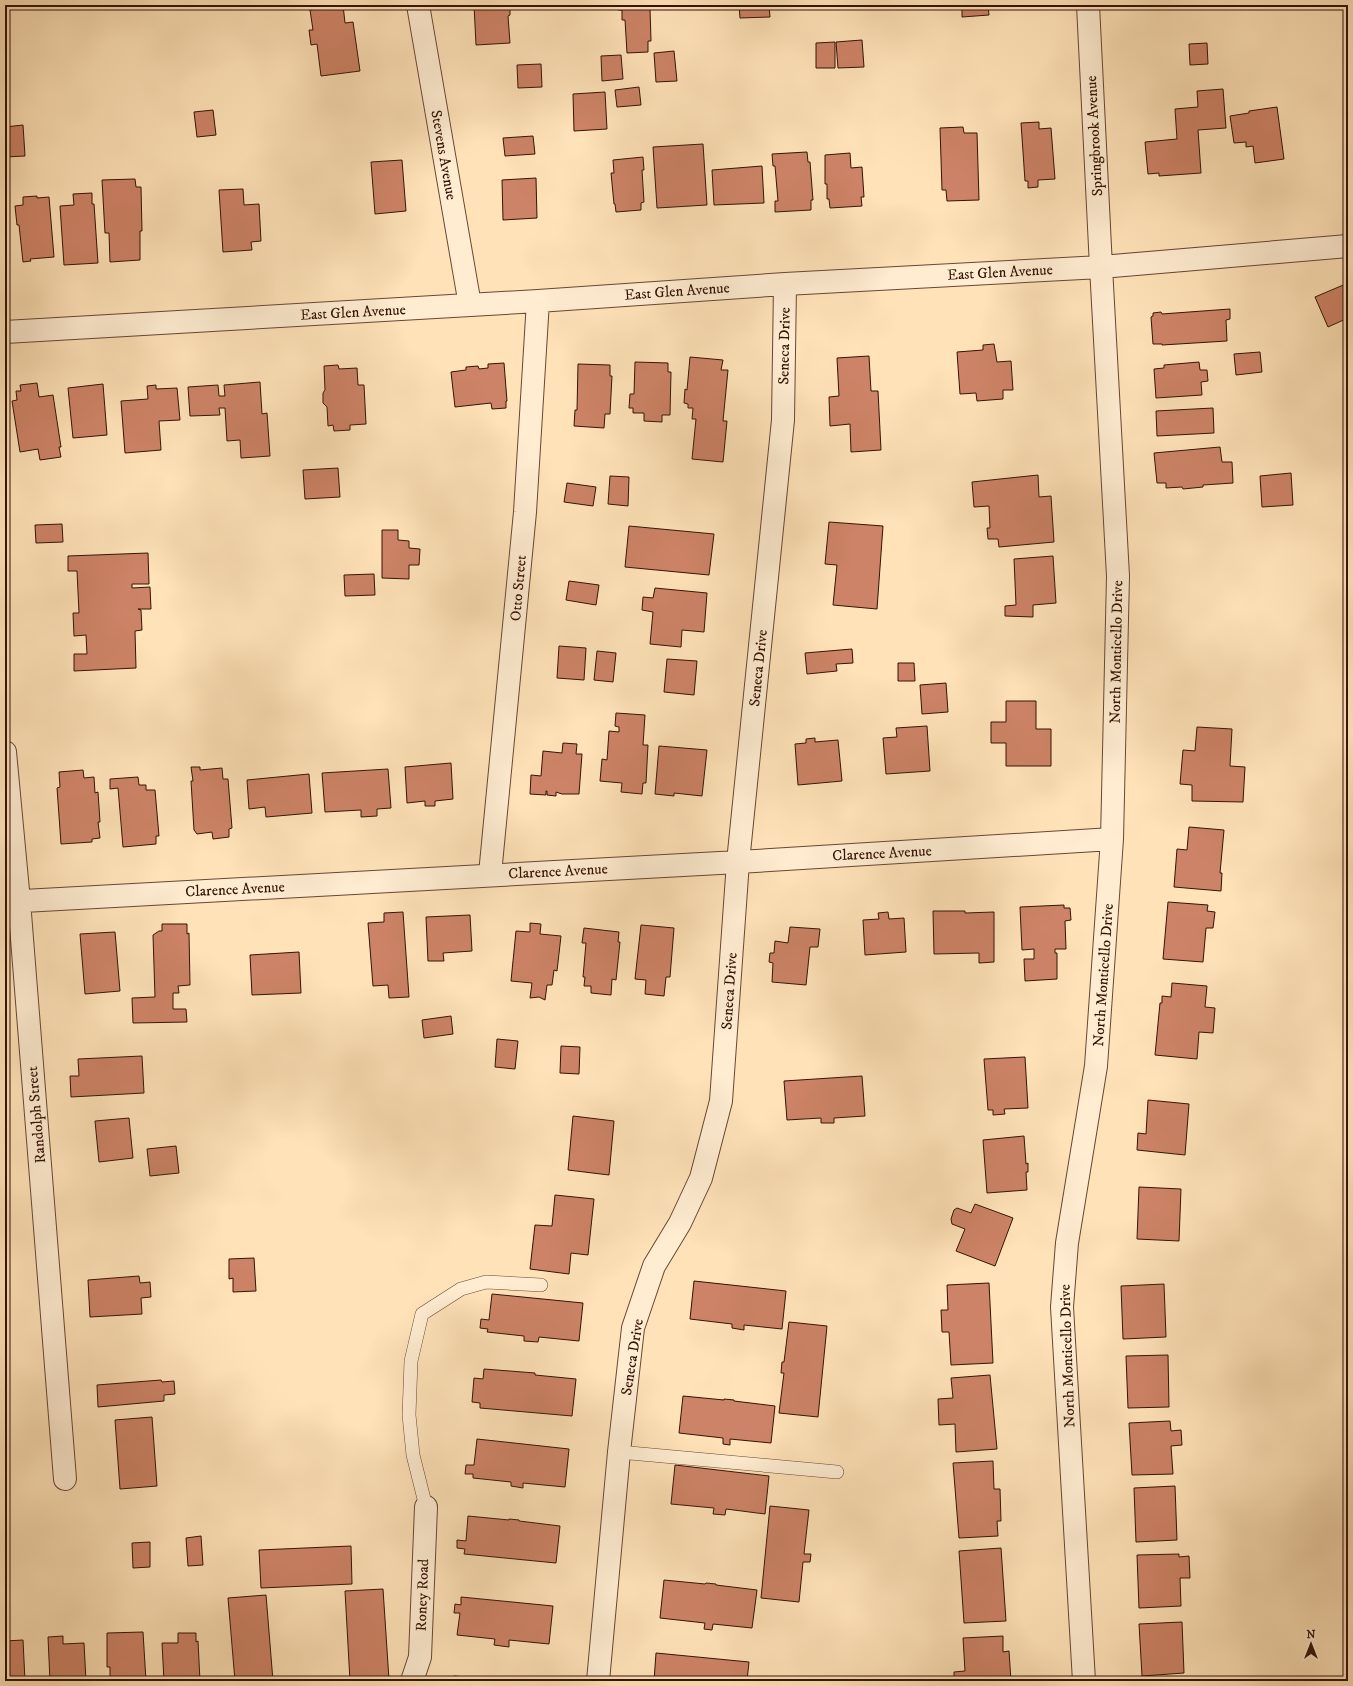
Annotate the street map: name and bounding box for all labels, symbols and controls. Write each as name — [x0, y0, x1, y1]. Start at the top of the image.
street label: Springbrook Avenue — [1082, 75, 1107, 197]
street label: Stevens Avenue — [426, 109, 461, 202]
street label: East Glen Avenue — [947, 260, 1053, 285]
street label: East Glen Avenue — [624, 278, 730, 305]
street label: East Glen Avenue — [300, 300, 406, 325]
street label: Seneca Drive — [774, 307, 795, 385]
street label: Otto Street — [506, 554, 531, 622]
street label: North Monticello Drive — [1106, 580, 1127, 724]
street label: Seneca Drive — [745, 629, 772, 708]
street label: Clarence Avenue — [832, 841, 932, 866]
street label: Clarence Avenue — [508, 859, 608, 884]
street label: Clarence Avenue — [185, 877, 285, 902]
street label: North Monticello Drive — [1089, 903, 1118, 1047]
street label: Seneca Drive — [717, 952, 742, 1030]
street label: Randolph Street — [23, 1065, 50, 1164]
street label: North Monticello Drive — [1056, 1284, 1079, 1428]
street label: Seneca Drive — [617, 1317, 648, 1397]
street label: Roney Road — [412, 1558, 433, 1632]
north arrow — [1291, 1624, 1331, 1664]
text: N — [1306, 1628, 1316, 1642]

